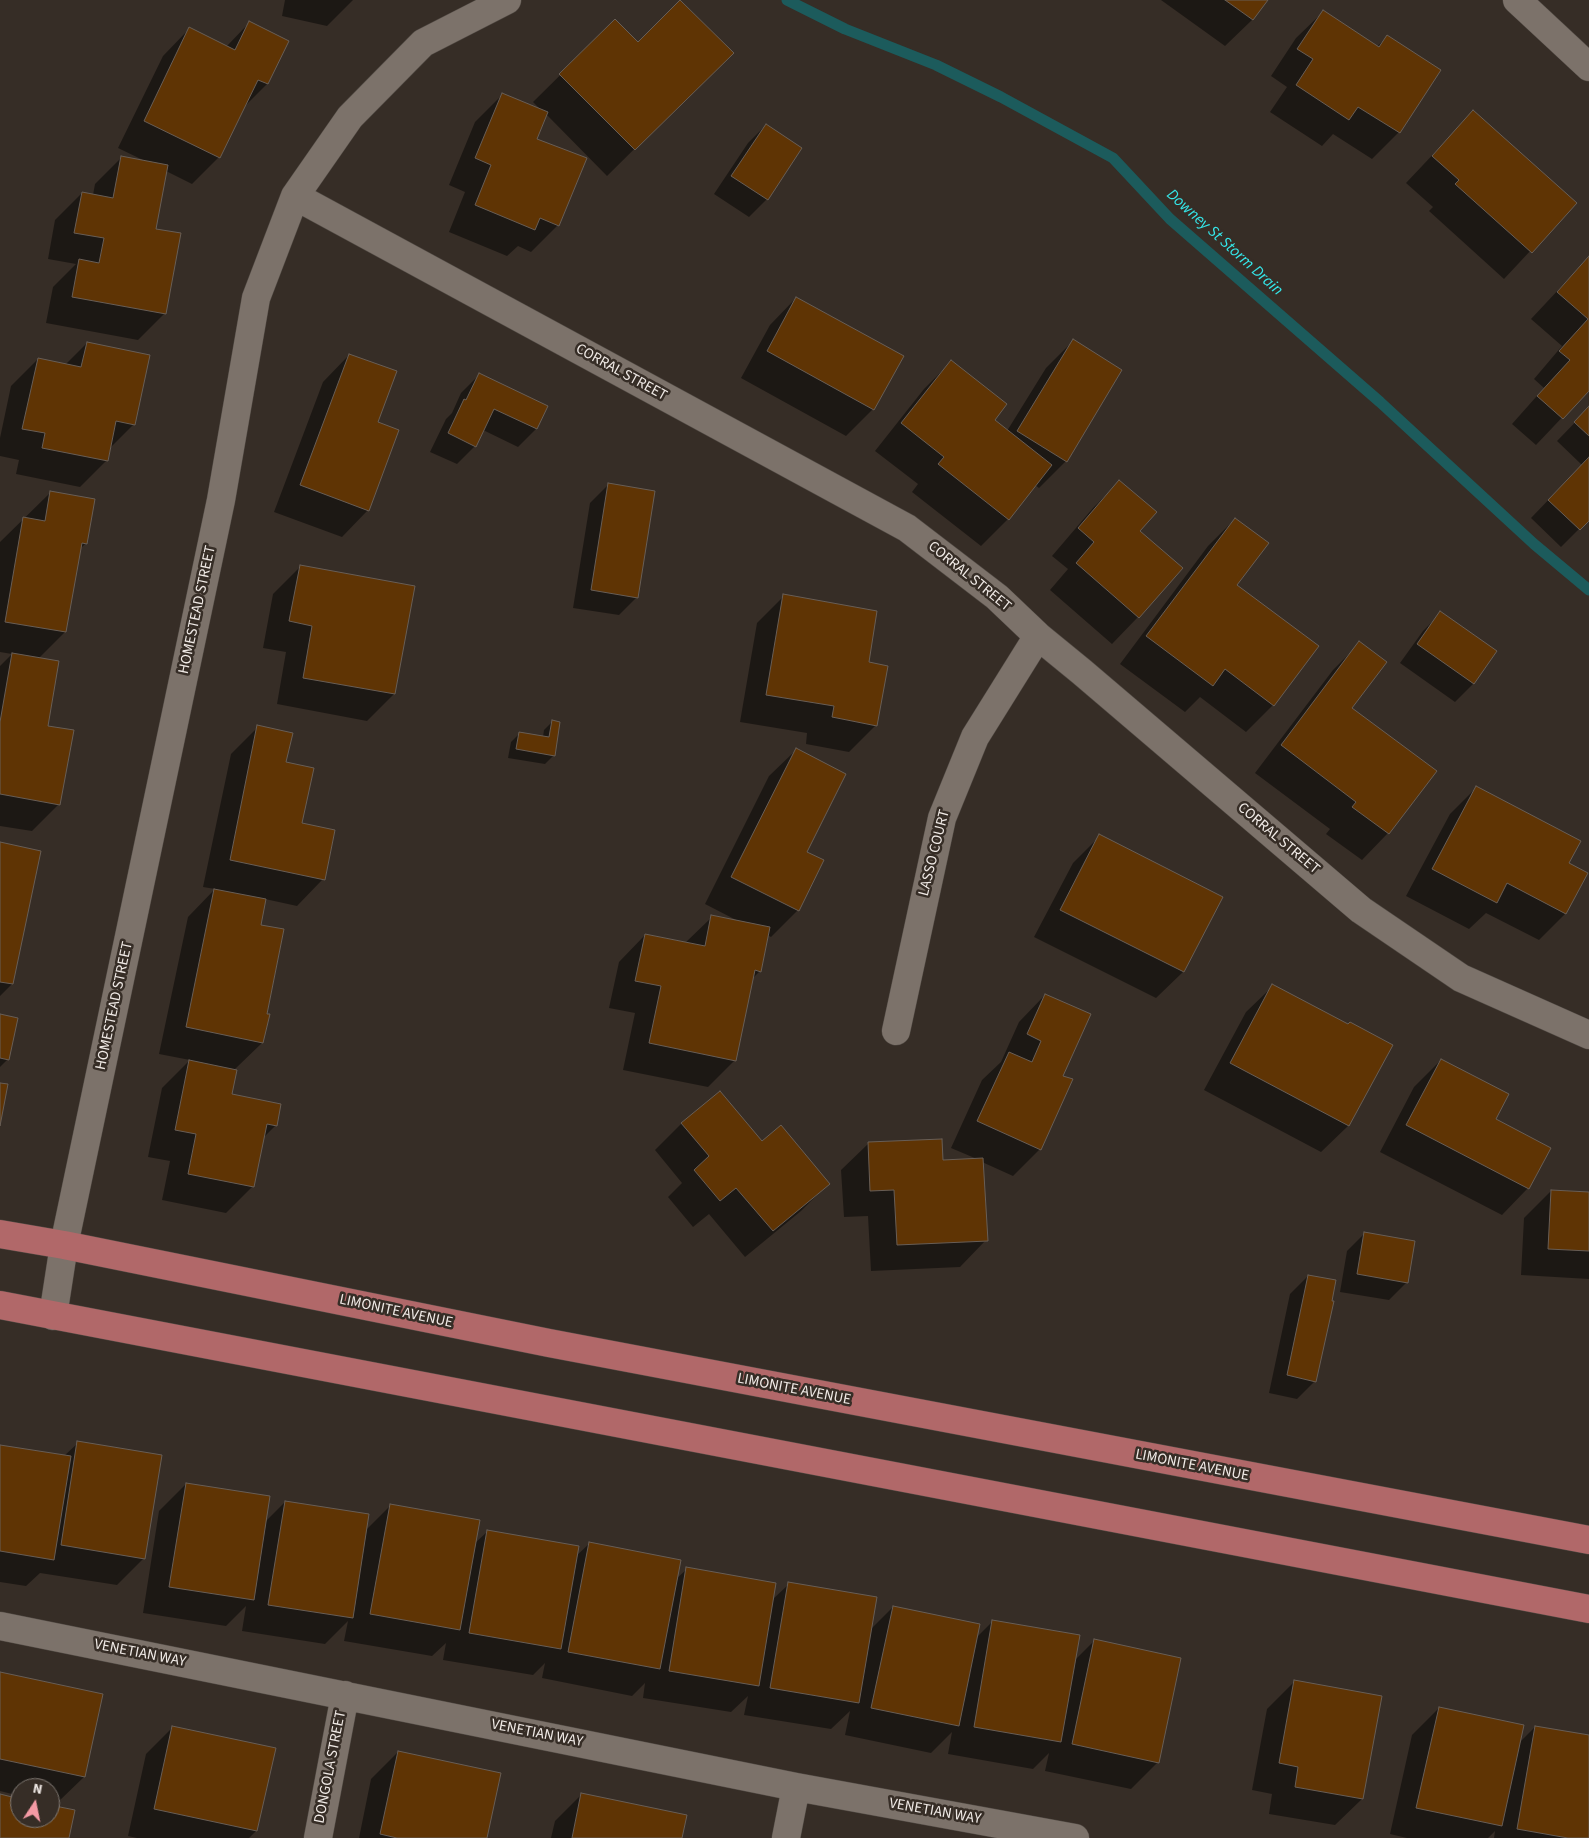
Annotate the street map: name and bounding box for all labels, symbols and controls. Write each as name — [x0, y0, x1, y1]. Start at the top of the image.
water label: Downey St Storm Drain — [1162, 186, 1286, 300]
street label: CORRAL STREET — [572, 340, 670, 406]
street label: CORRAL STREET — [924, 538, 1014, 616]
street label: HOMESTEAD STREET — [176, 544, 220, 676]
street label: CORRAL STREET — [1233, 799, 1323, 879]
street label: LASSO COURT — [916, 808, 954, 898]
street label: HOMESTEAD STREET — [93, 940, 137, 1072]
street label: LIMONITE AVENUE — [338, 1291, 454, 1333]
street label: LIMONITE AVENUE — [736, 1370, 852, 1410]
street label: LIMONITE AVENUE — [1134, 1446, 1250, 1486]
street label: VENETIAN WAY — [93, 1636, 187, 1672]
street label: DONGOLA STREET — [311, 1709, 351, 1825]
street label: VENETIAN WAY — [490, 1716, 584, 1752]
north arrow — [10, 1778, 60, 1828]
text: N — [31, 1779, 44, 1800]
street label: VENETIAN WAY — [888, 1795, 982, 1829]

